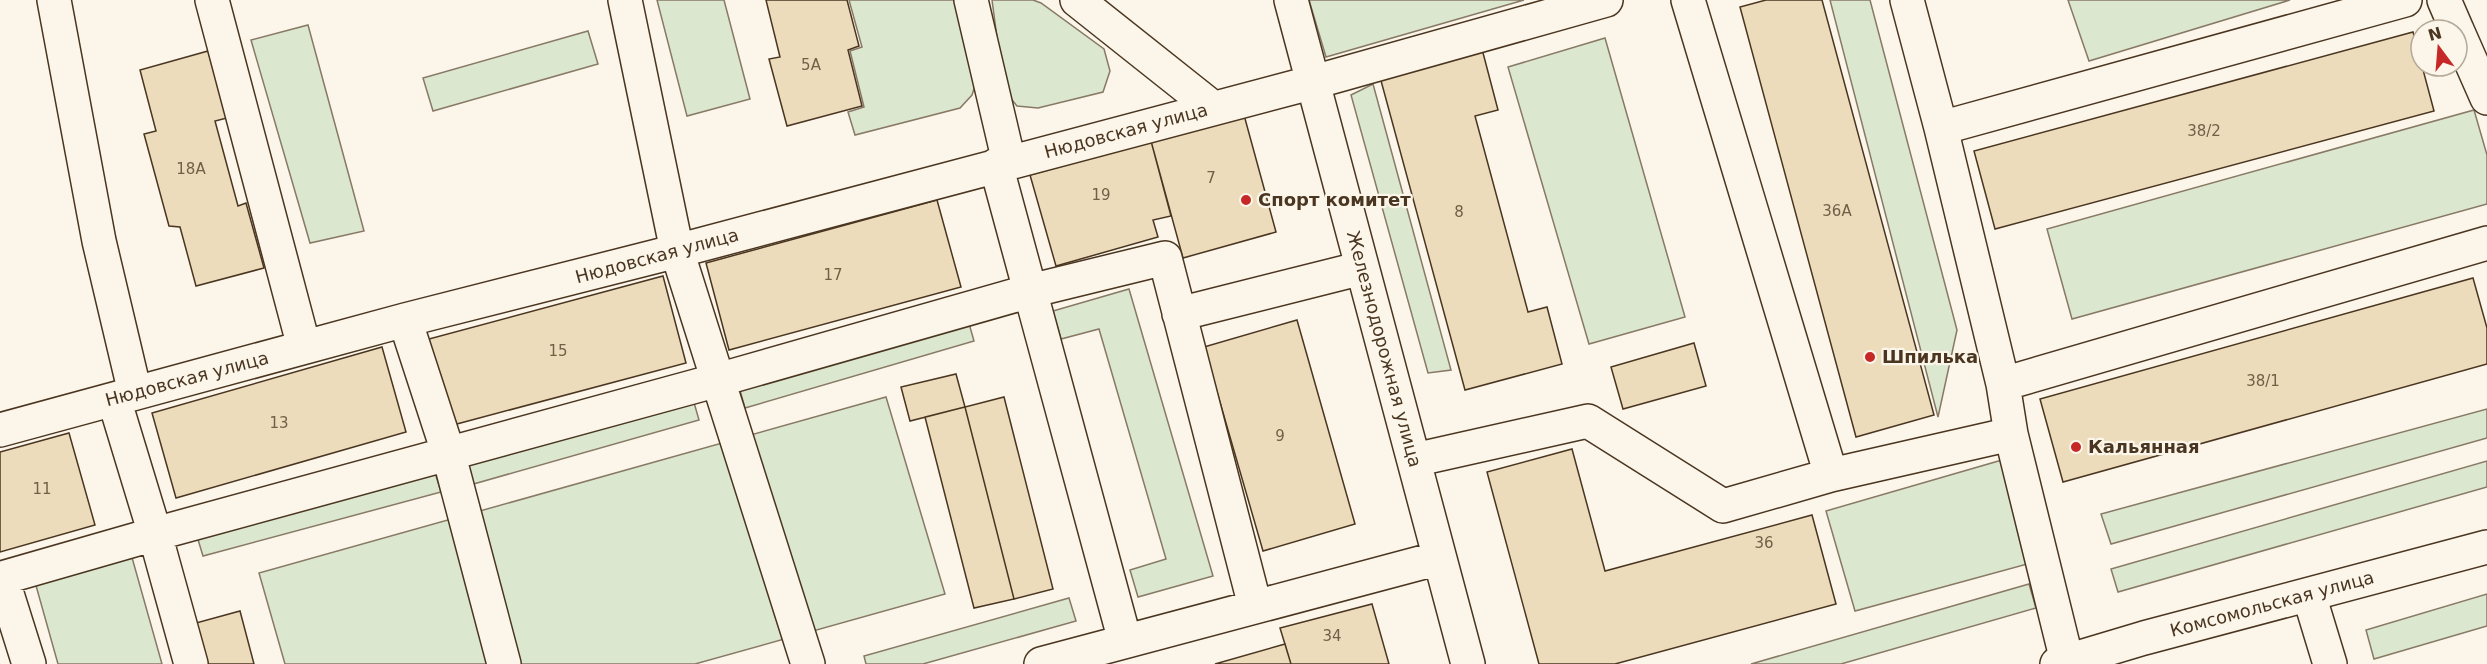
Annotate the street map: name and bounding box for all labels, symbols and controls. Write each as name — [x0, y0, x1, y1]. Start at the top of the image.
north arrow — [2409, 18, 2469, 78]
text: N — [2426, 23, 2444, 45]
house number: 5А — [801, 56, 822, 74]
street label: Нюдовская улица — [1042, 99, 1210, 162]
house number: 38/2 — [2187, 122, 2221, 140]
house number: 18А — [176, 160, 206, 178]
house number: 7 — [1206, 169, 1216, 187]
house number: 19 — [1091, 186, 1111, 204]
place label: Спорт комитет — [1258, 189, 1411, 210]
marker: Спорт комитет — [1239, 193, 1253, 207]
house number: 36А — [1822, 202, 1852, 220]
house number: 8 — [1454, 203, 1464, 221]
street label: Нюдовская улица — [573, 224, 741, 287]
street label: Железнодорожная улица — [1343, 228, 1426, 469]
house number: 17 — [823, 266, 843, 284]
house number: 15 — [548, 342, 568, 360]
place label: Шпилька — [1882, 346, 1978, 367]
street label: Нюдовская улица — [103, 347, 271, 410]
marker: Шпилька — [1863, 350, 1877, 364]
house number: 38/1 — [2246, 372, 2280, 390]
house number: 13 — [269, 414, 289, 432]
house number: 9 — [1275, 427, 1285, 445]
place label: Кальянная — [2088, 436, 2200, 457]
marker: Кальянная — [2069, 440, 2083, 454]
house number: 11 — [32, 480, 52, 498]
house number: 36 — [1754, 534, 1774, 552]
street label: Комсомольская улица — [2167, 566, 2376, 641]
house number: 34 — [1322, 627, 1342, 645]

